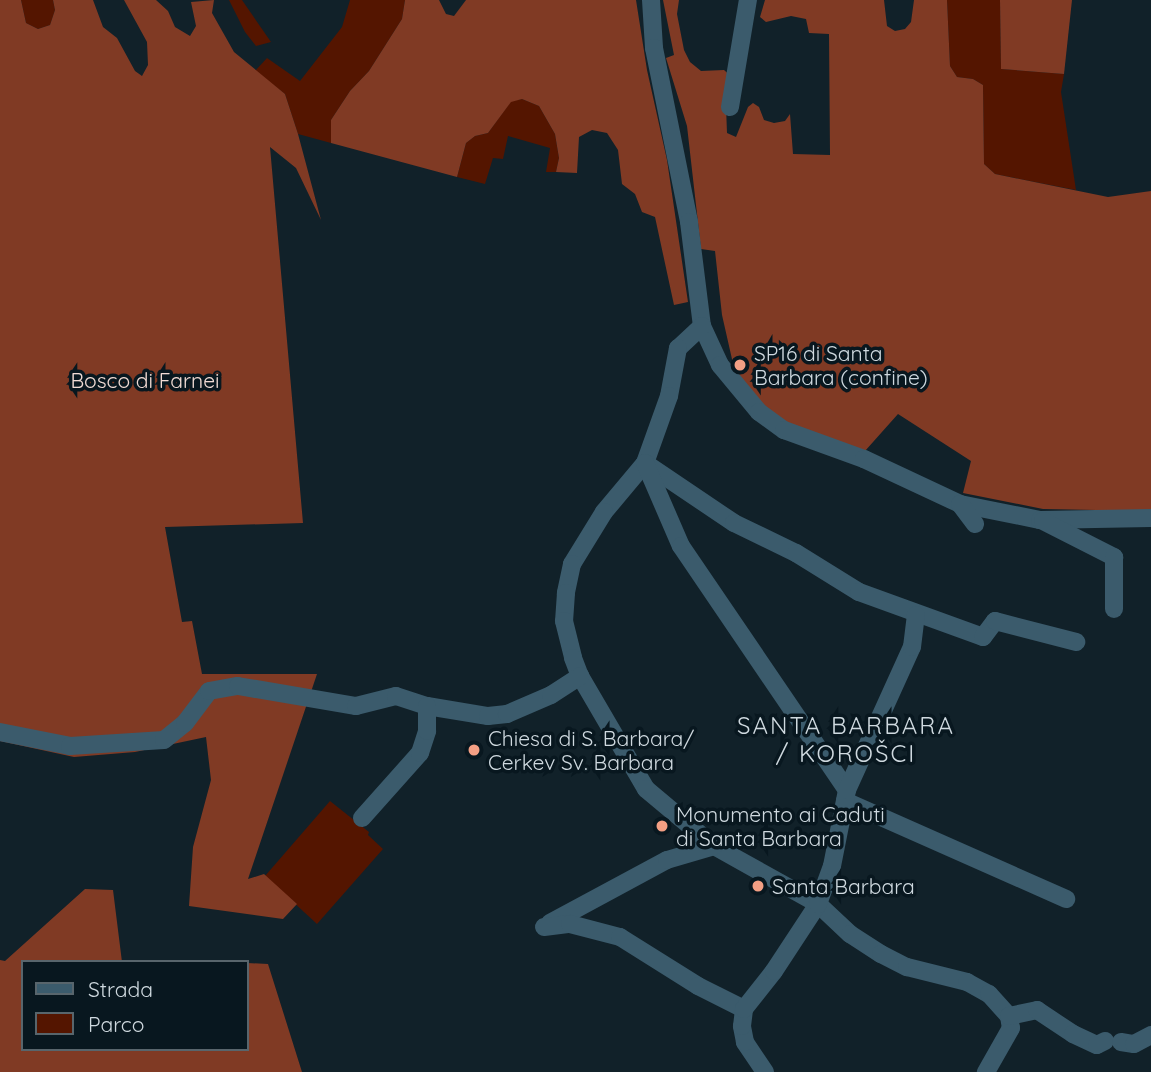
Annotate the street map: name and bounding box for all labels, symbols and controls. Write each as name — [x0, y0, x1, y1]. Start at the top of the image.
place label: SP16 di Santa Barbara (confine) — [754, 340, 928, 390]
marker: SP16 di Santa Barbara (confine) — [732, 357, 748, 373]
park label: Bosco di Farnei — [70, 367, 220, 393]
district label: SANTA BARBARA / KOROŠCI — [739, 712, 953, 768]
place label: Chiesa di S. Barbara/ Cerkev Sv. Barbara — [488, 725, 694, 775]
marker: Chiesa di S. Barbara/ Cerkev Sv. Barbara — [466, 742, 482, 758]
place label: Monumento ai Caduti di Santa Barbara — [676, 801, 885, 851]
marker: Monumento ai Caduti di Santa Barbara — [654, 818, 670, 834]
place label: Santa Barbara — [772, 873, 915, 899]
marker: Santa Barbara — [750, 878, 766, 894]
legend — [21, 960, 248, 1051]
text: Strada — [88, 976, 153, 1002]
text: Parco — [88, 1011, 144, 1037]

